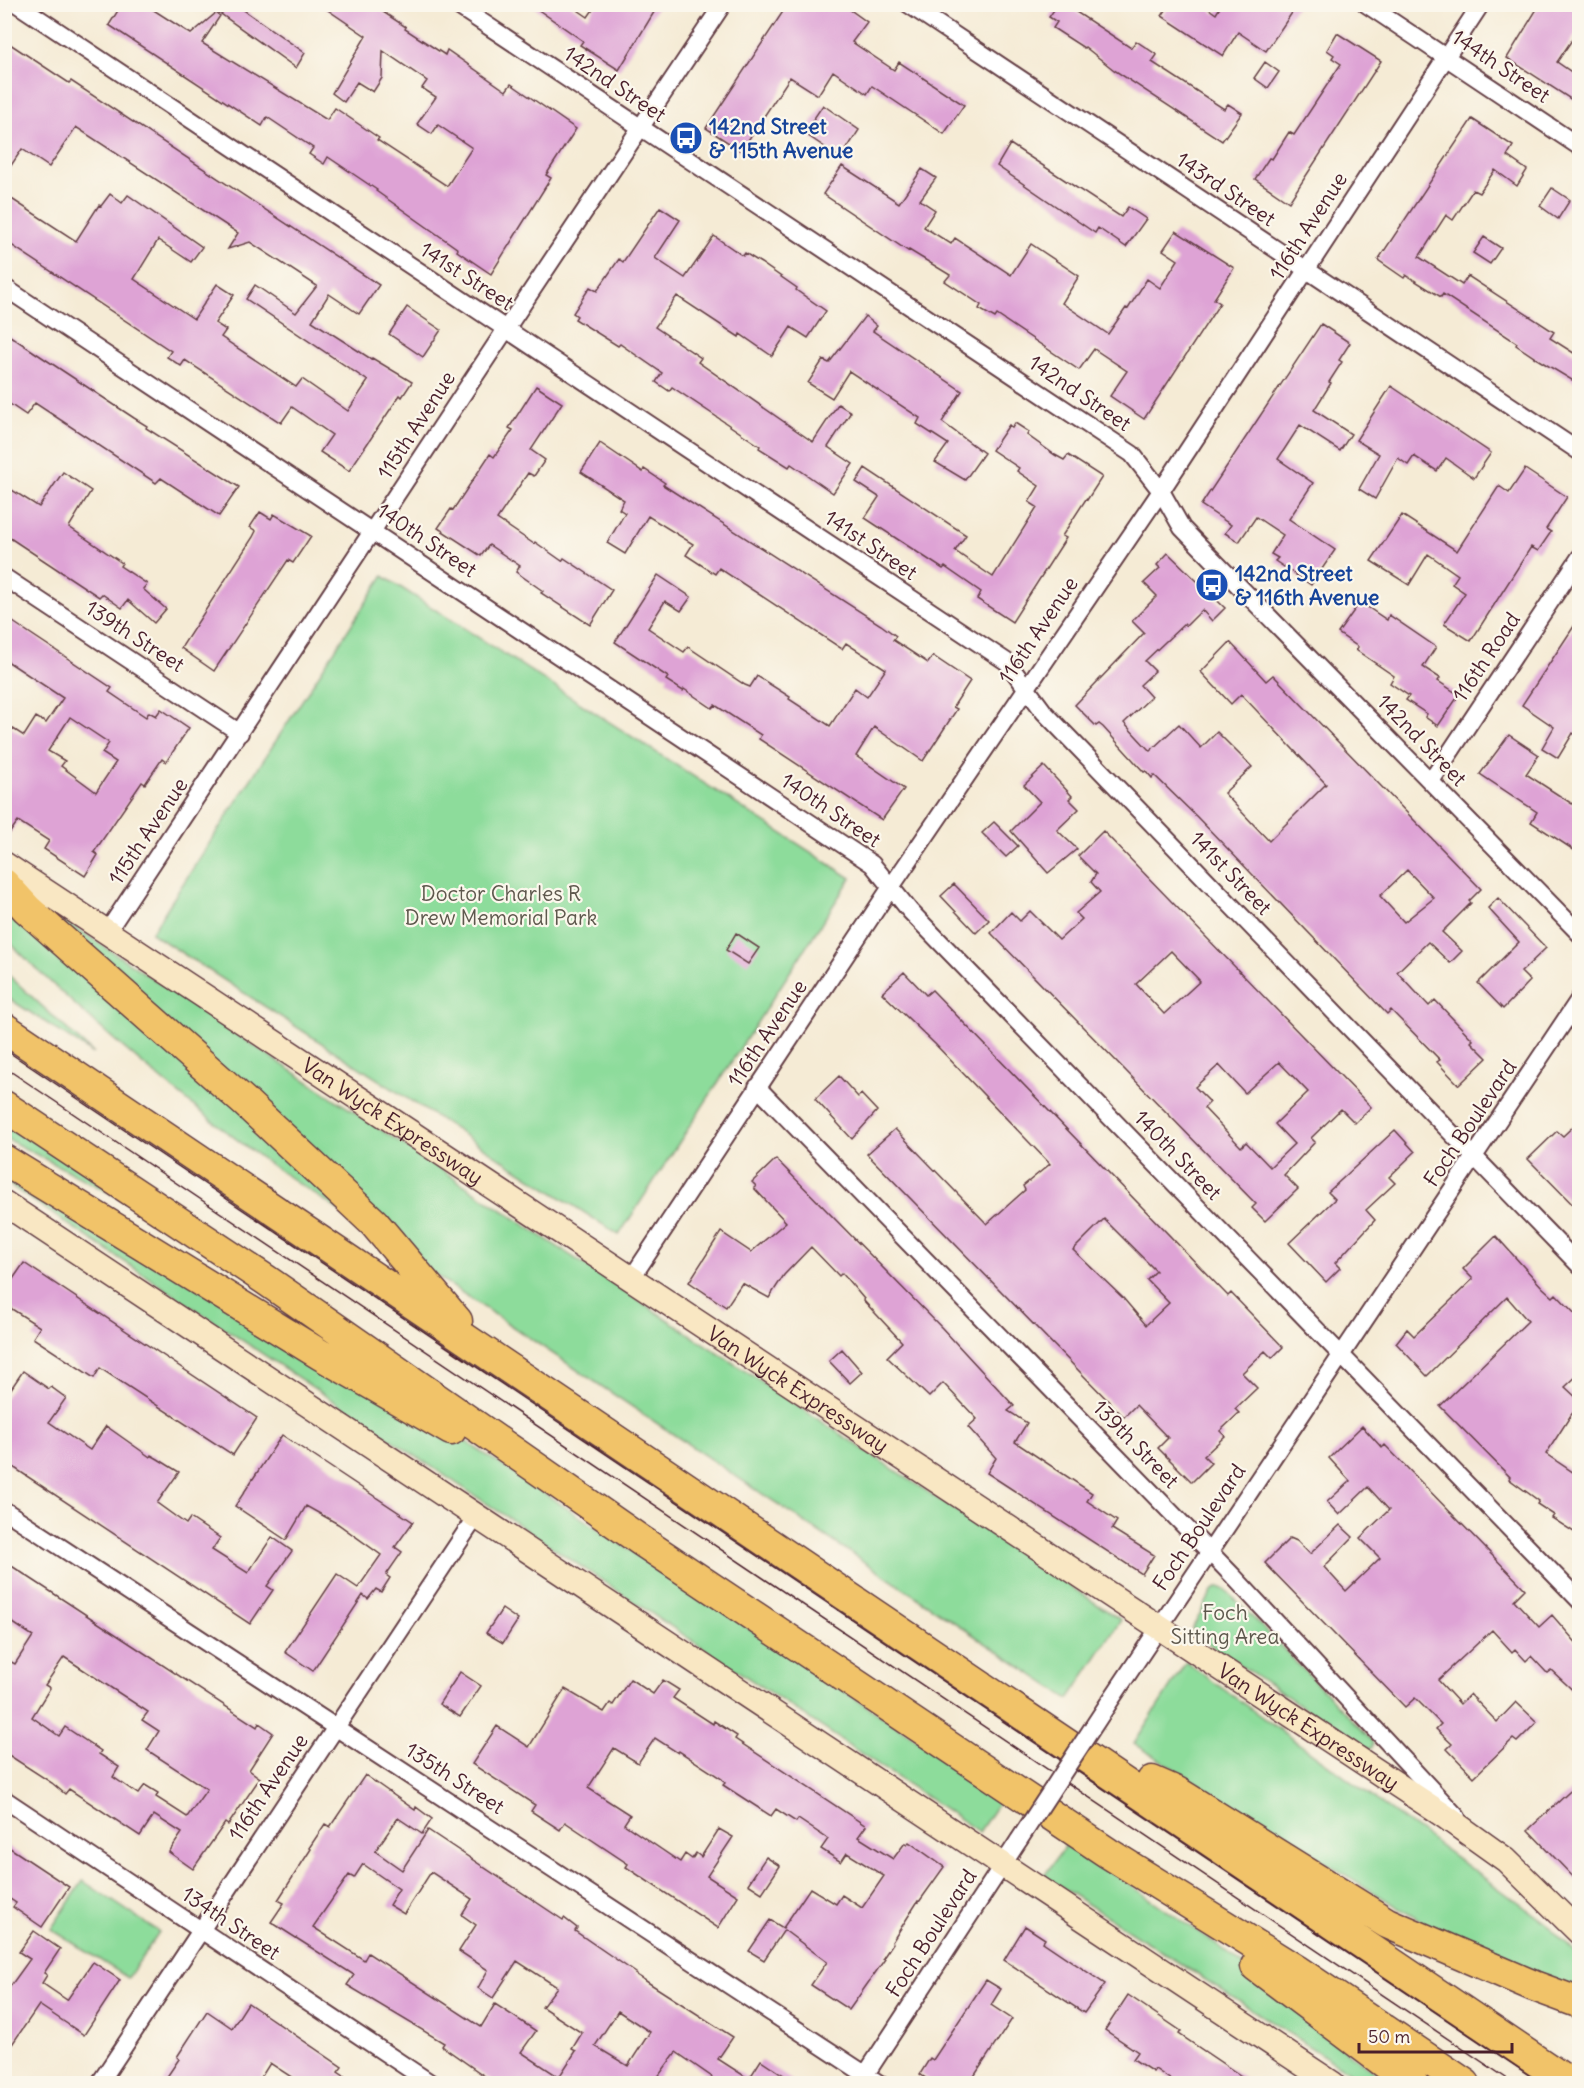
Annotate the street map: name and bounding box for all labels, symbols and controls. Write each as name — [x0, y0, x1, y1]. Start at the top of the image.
street label: 144th Street — [1447, 23, 1555, 109]
street label: 142nd Street — [559, 40, 671, 128]
place label: 142nd Street & 115th Avenue — [709, 113, 853, 164]
bus stop icon: 142nd Street & 115th Avenue — [668, 120, 704, 156]
street label: 143rd Street — [1171, 146, 1281, 232]
street label: 116th Avenue — [1263, 167, 1353, 285]
street label: 141st Street — [415, 236, 519, 316]
street label: 142nd Street — [1024, 349, 1136, 437]
street label: 115th Avenue — [371, 366, 461, 484]
street label: 140th Street — [372, 497, 482, 583]
street label: 141st Street — [819, 504, 923, 586]
place label: 142nd Street & 116th Avenue — [1235, 560, 1379, 611]
bus stop icon: 142nd Street & 116th Avenue — [1194, 567, 1230, 603]
street label: 116th Avenue — [992, 571, 1084, 689]
street label: 139th Street — [80, 594, 190, 678]
street label: 116th Road — [1446, 607, 1526, 707]
street label: 142nd Street — [1371, 688, 1473, 792]
street label: 140th Street — [776, 767, 886, 853]
street label: 115th Avenue — [102, 772, 194, 890]
street label: 141st Street — [1184, 825, 1278, 921]
park label: Doctor Charles R Drew Memorial Park — [405, 880, 597, 931]
street label: 116th Avenue — [721, 974, 813, 1092]
street label: Van Wyck Expressway — [297, 1051, 489, 1191]
street label: Foch Boulevard — [1418, 1054, 1522, 1192]
street label: 140th Street — [1129, 1104, 1227, 1206]
street label: Van Wyck Expressway — [702, 1319, 894, 1459]
street label: 139th Street — [1087, 1394, 1185, 1494]
street label: Foch Boulevard — [1147, 1458, 1251, 1596]
park label: Foch Sitting Area — [1171, 1599, 1279, 1650]
street label: Van Wyck Expressway — [1213, 1657, 1405, 1796]
street label: 116th Avenue — [222, 1728, 314, 1846]
street label: 135th Street — [400, 1736, 510, 1820]
street label: Foch Boulevard — [880, 1864, 982, 2002]
street label: 134th Street — [177, 1880, 285, 1966]
scale bar — [1359, 2016, 1512, 2054]
text: 50 m — [1368, 2025, 1410, 2048]

